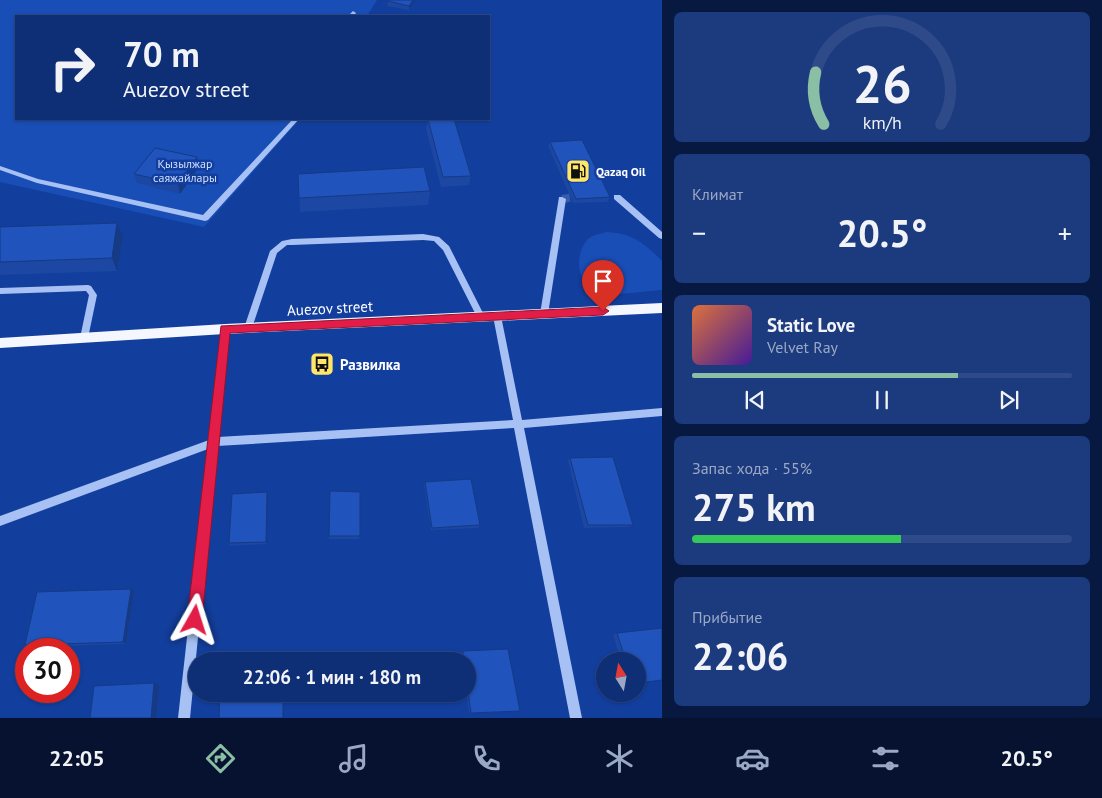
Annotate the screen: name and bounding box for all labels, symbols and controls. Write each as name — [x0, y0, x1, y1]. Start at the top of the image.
text: 70 m — [123, 31, 200, 77]
icon: right — [40, 35, 105, 100]
text: 26 — [853, 50, 911, 117]
text: Auezov street — [123, 75, 249, 103]
text: km/h — [862, 111, 902, 134]
park label: Қызылжар саяжайлары — [153, 156, 217, 185]
fuel station icon: Qazaq Oil — [565, 158, 591, 184]
place label: Qazaq Oil — [596, 164, 646, 179]
text: Климат — [692, 184, 743, 204]
text: 20.5° — [837, 208, 927, 257]
text: − — [692, 214, 706, 251]
text: + — [1058, 214, 1072, 251]
pin — [582, 260, 624, 311]
icon: arrive — [589, 267, 617, 295]
street label: Auezov street — [287, 296, 373, 320]
text: Static Love — [767, 313, 855, 337]
text: Velvet Ray — [767, 337, 838, 357]
bus stop icon: Развилка — [309, 351, 335, 377]
place label: Развилка — [340, 355, 400, 374]
icon: previous — [741, 386, 769, 414]
icon: pause — [868, 386, 896, 414]
icon: next — [995, 386, 1023, 414]
text: Запас хода · 55% — [692, 458, 812, 478]
text: 275 km — [692, 482, 816, 531]
position arrow — [168, 593, 220, 645]
text: Прибытие — [692, 607, 762, 627]
text: 22:06 — [692, 631, 788, 680]
speed limit sign: 30 — [15, 638, 80, 703]
north arrow — [596, 652, 646, 702]
map controls — [596, 652, 646, 702]
text: 22:06 · 1 мин · 180 m — [243, 665, 421, 689]
icon: directions — [203, 741, 238, 776]
icon: music — [336, 741, 371, 776]
icon: phone — [469, 741, 504, 776]
icon: climate — [602, 741, 637, 776]
icon: car — [735, 741, 770, 776]
icon: filters — [868, 741, 903, 776]
text: 22:05 — [49, 744, 105, 772]
text: 20.5° — [1000, 744, 1053, 772]

